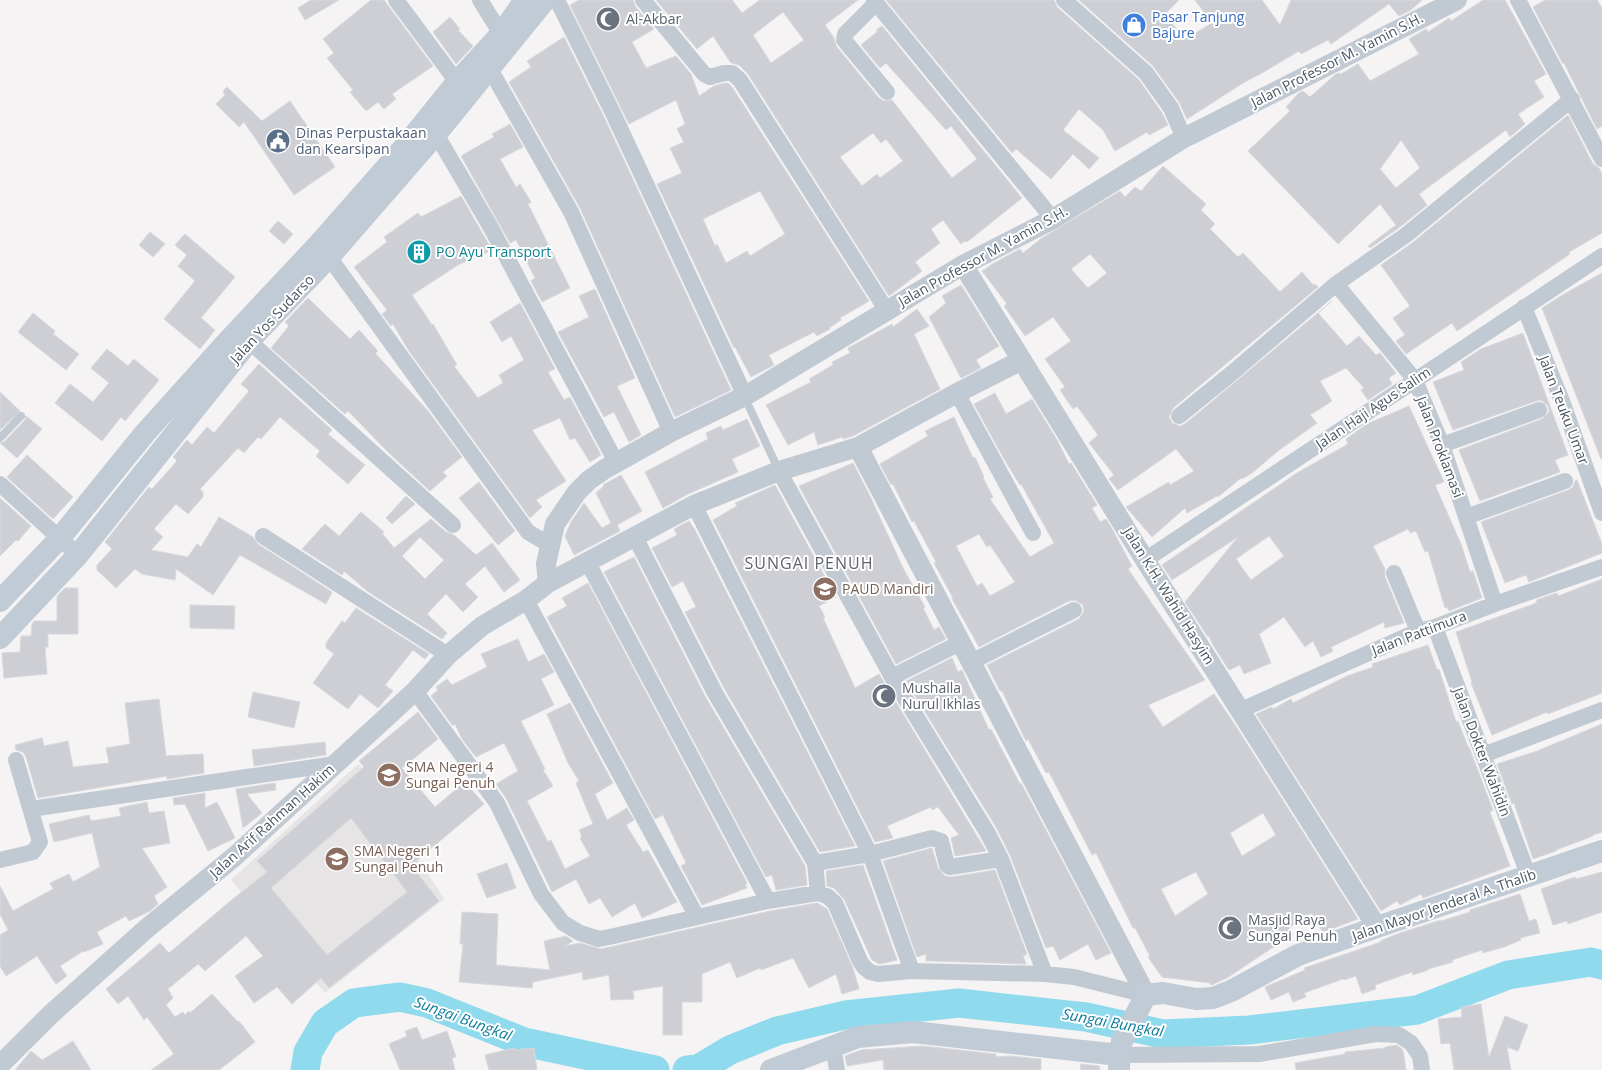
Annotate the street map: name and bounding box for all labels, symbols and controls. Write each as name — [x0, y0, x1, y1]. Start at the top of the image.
mosque icon: Al-Akbar — [595, 6, 621, 32]
place label: Pasar Tanjung Bajure — [1152, 7, 1245, 42]
street label: Jalan Professor M. Yamin S.H. — [1246, 8, 1426, 112]
place label: Al-Akbar — [626, 9, 681, 28]
shop icon: Pasar Tanjung Bajure — [1121, 12, 1147, 38]
place label: Dinas Perpustakaan dan Kearsipan — [296, 123, 426, 158]
public building icon: Dinas Perpustakaan dan Kearsipan — [265, 128, 291, 154]
street label: Jalan Professor M. Yamin S.H. — [893, 201, 1071, 311]
building icon: PO Ayu Transport — [406, 239, 432, 265]
place label: PO Ayu Transport — [436, 242, 551, 261]
street label: Jalan Yos Sudarso — [224, 270, 318, 369]
street label: Jalan Teuku Umar — [1534, 351, 1594, 467]
street label: Jalan Haji Agus Salim — [1310, 362, 1434, 454]
street label: Jalan Proklamasi — [1412, 391, 1469, 500]
street label: Jalan K.H. Wahid Hasyim — [1118, 522, 1219, 668]
district label: SUNGAI PENUH — [745, 552, 873, 574]
school or university icon: PAUD Mandiri — [812, 576, 838, 602]
place label: PAUD Mandiri — [842, 579, 934, 598]
street label: Jalan Pattimura — [1367, 606, 1469, 660]
place label: Mushalla Nurul Ikhlas — [902, 678, 981, 713]
mosque icon: Mushalla Nurul Ikhlas — [871, 683, 897, 709]
street label: Jalan Dokter Wahidin — [1448, 683, 1516, 819]
place label: SMA Negeri 4 Sungai Penuh — [406, 757, 495, 792]
street label: Jalan Arif Rahman Hakim — [204, 760, 338, 883]
school or university icon: SMA Negeri 4 Sungai Penuh — [376, 762, 402, 788]
place label: SMA Negeri 1 Sungai Penuh — [354, 841, 443, 876]
school or university icon: SMA Negeri 1 Sungai Penuh — [324, 846, 350, 872]
street label: Jalan Mayor Jenderal A. Thalib — [1347, 864, 1538, 946]
place label: Masjid Raya Sungai Penuh — [1248, 910, 1337, 945]
mosque icon: Masjid Raya Sungai Penuh — [1217, 915, 1243, 941]
water label: Sungai Bungkal — [412, 991, 516, 1045]
water label: Sungai Bungkal — [1061, 1003, 1167, 1041]

